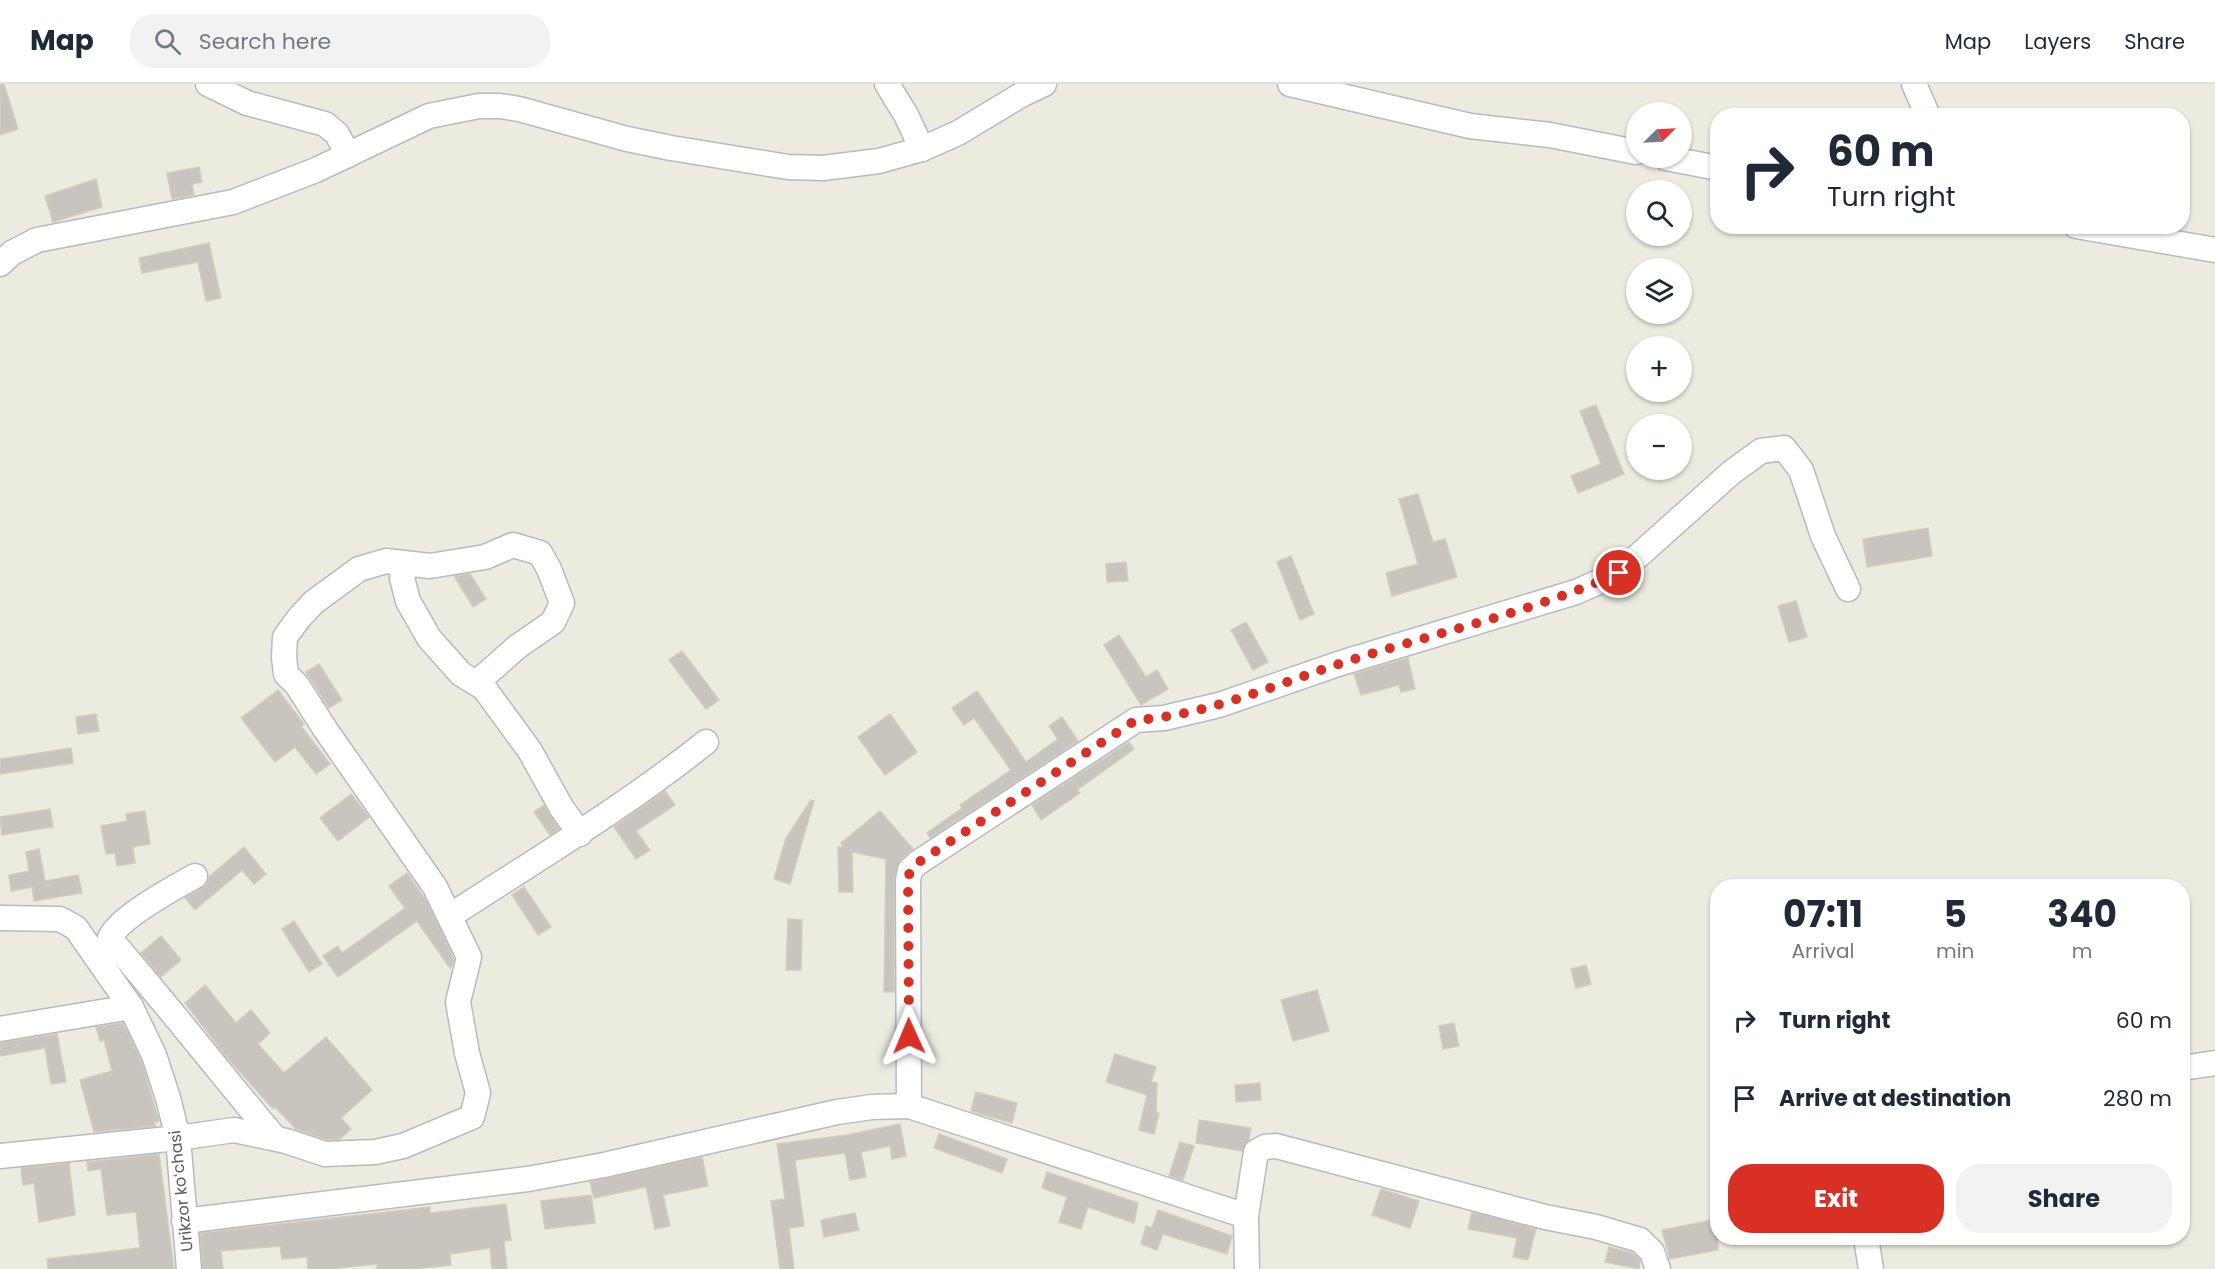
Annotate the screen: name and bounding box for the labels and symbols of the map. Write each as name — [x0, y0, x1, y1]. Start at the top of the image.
north arrow — [1626, 102, 1692, 168]
pin — [1593, 547, 1644, 598]
position arrow — [877, 1004, 941, 1068]
street label: Urikzor koʻchasi — [163, 1129, 199, 1253]

